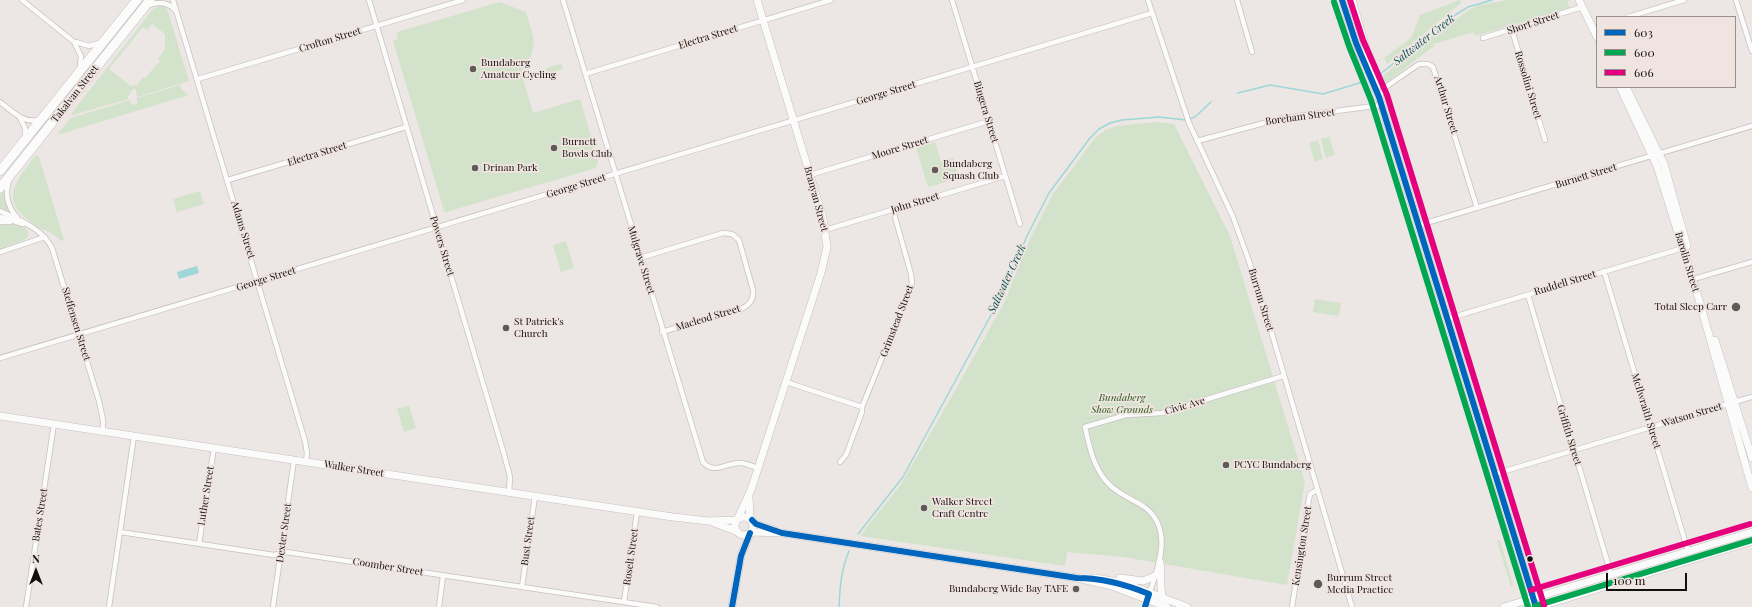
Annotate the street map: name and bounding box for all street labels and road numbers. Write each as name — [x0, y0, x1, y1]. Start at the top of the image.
street label: Short Street — [1505, 9, 1561, 37]
street label: Electra Street — [677, 22, 739, 52]
street label: Crofton Street — [298, 25, 362, 55]
street label: Rossolini Street — [1512, 50, 1544, 120]
street label: Takalvan Street — [49, 63, 101, 125]
street label: Arthur Street — [1432, 75, 1460, 135]
street label: George Street — [855, 78, 917, 108]
street label: Bingera Street — [971, 80, 1001, 144]
street label: Boreham Street — [1264, 106, 1336, 128]
street label: Moore Street — [870, 134, 930, 162]
street label: Electra Street — [286, 139, 348, 169]
street label: Burnett Street — [1554, 161, 1618, 191]
street label: Branyan Street — [802, 165, 830, 233]
street label: George Street — [545, 171, 607, 201]
street label: John Street — [890, 190, 940, 216]
street label: Adams Street — [229, 200, 257, 260]
street label: Powers Street — [427, 215, 457, 277]
street label: Mulgrave Street — [625, 224, 657, 296]
street label: Barolin Street — [1672, 231, 1702, 293]
street label: George Street — [235, 264, 297, 294]
street label: Burrum Street — [1246, 267, 1276, 333]
street label: Ruddell Street — [1533, 268, 1597, 298]
street label: Grimstead Street — [878, 283, 916, 359]
street label: Steffensen Street — [59, 286, 93, 362]
street label: Macleod Street — [674, 302, 742, 334]
street label: McIlwraith Street — [1629, 372, 1663, 450]
street label: Civic Ave — [1164, 395, 1206, 417]
street label: Watson Street — [1660, 400, 1724, 430]
street label: Griffith Street — [1554, 403, 1584, 467]
street label: Walker Street — [323, 458, 385, 480]
street label: Luther Street — [195, 465, 217, 527]
street label: Bates Street — [30, 488, 50, 542]
street label: Dexter Street — [274, 503, 294, 563]
street label: Kensington Street — [1290, 505, 1314, 587]
street label: Bust Street — [519, 516, 537, 566]
street label: Roselt Street — [621, 528, 641, 586]
street label: Coomber Street — [352, 556, 424, 578]

